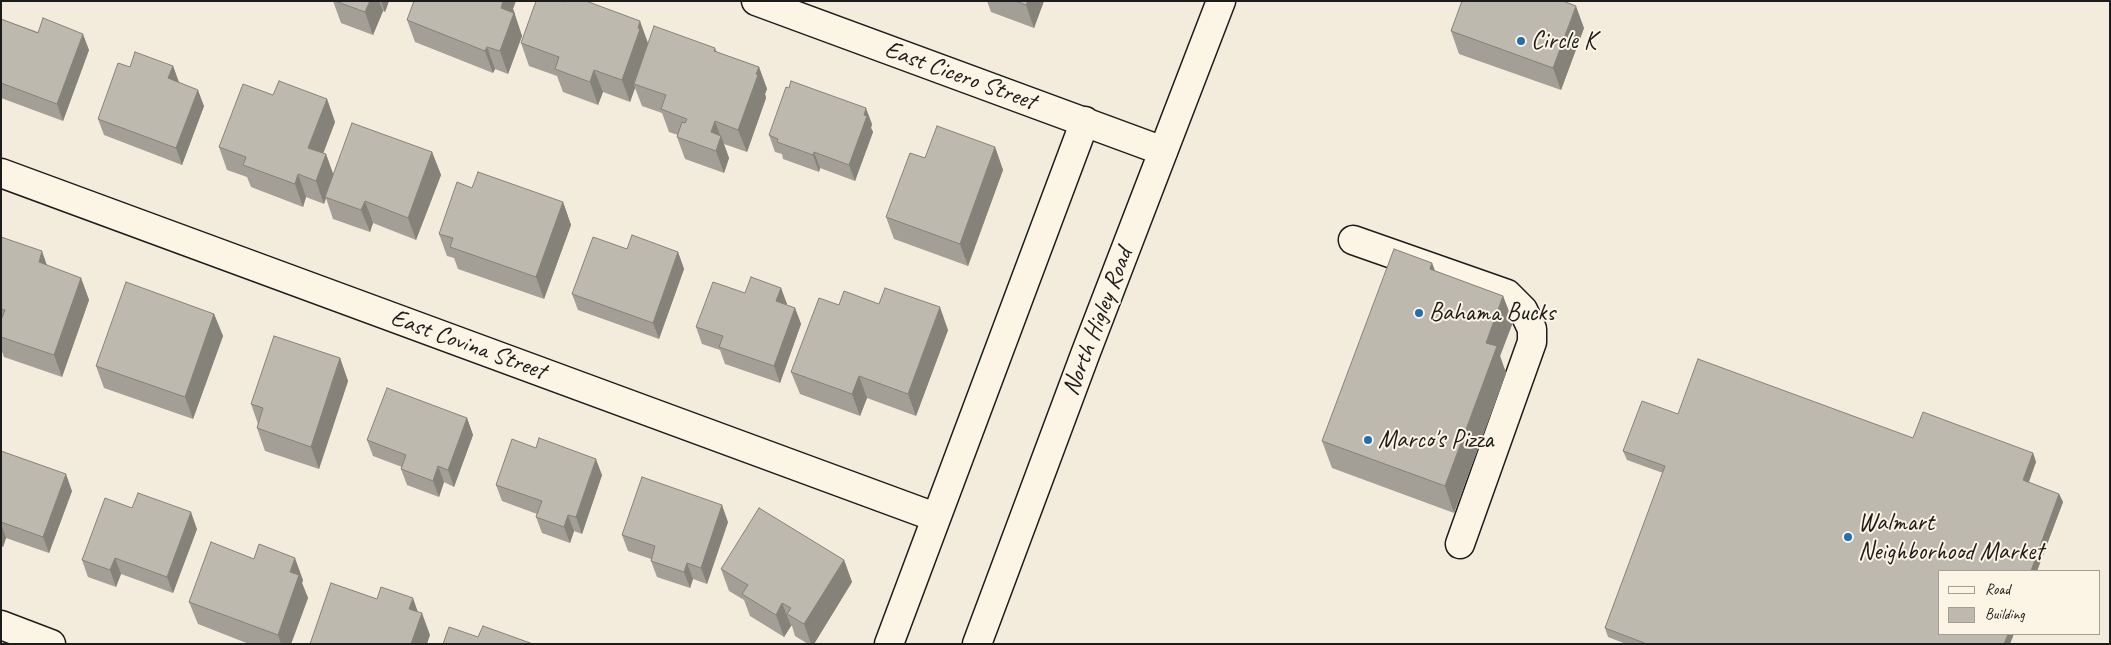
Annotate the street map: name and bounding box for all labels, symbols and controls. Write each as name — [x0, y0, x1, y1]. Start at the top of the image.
place label: Circle K — [1531, 26, 1596, 56]
street label: East Cicero Street — [880, 35, 1040, 117]
marker: Circle K — [1515, 35, 1527, 47]
street label: North Higley Road — [1056, 244, 1140, 400]
place label: Bahama Bucks — [1429, 298, 1555, 328]
street label: East Covina Street — [386, 303, 550, 387]
marker: Bahama Bucks — [1413, 307, 1425, 319]
place label: Marco's Pizza — [1378, 425, 1493, 455]
marker: Marco's Pizza — [1362, 434, 1374, 446]
place label: Walmart Neighborhood Market — [1858, 508, 2043, 567]
marker: Walmart Neighborhood Market — [1842, 531, 1854, 543]
legend — [1938, 570, 2101, 635]
text: Road — [1985, 580, 2010, 599]
text: Building — [1985, 605, 2024, 624]

